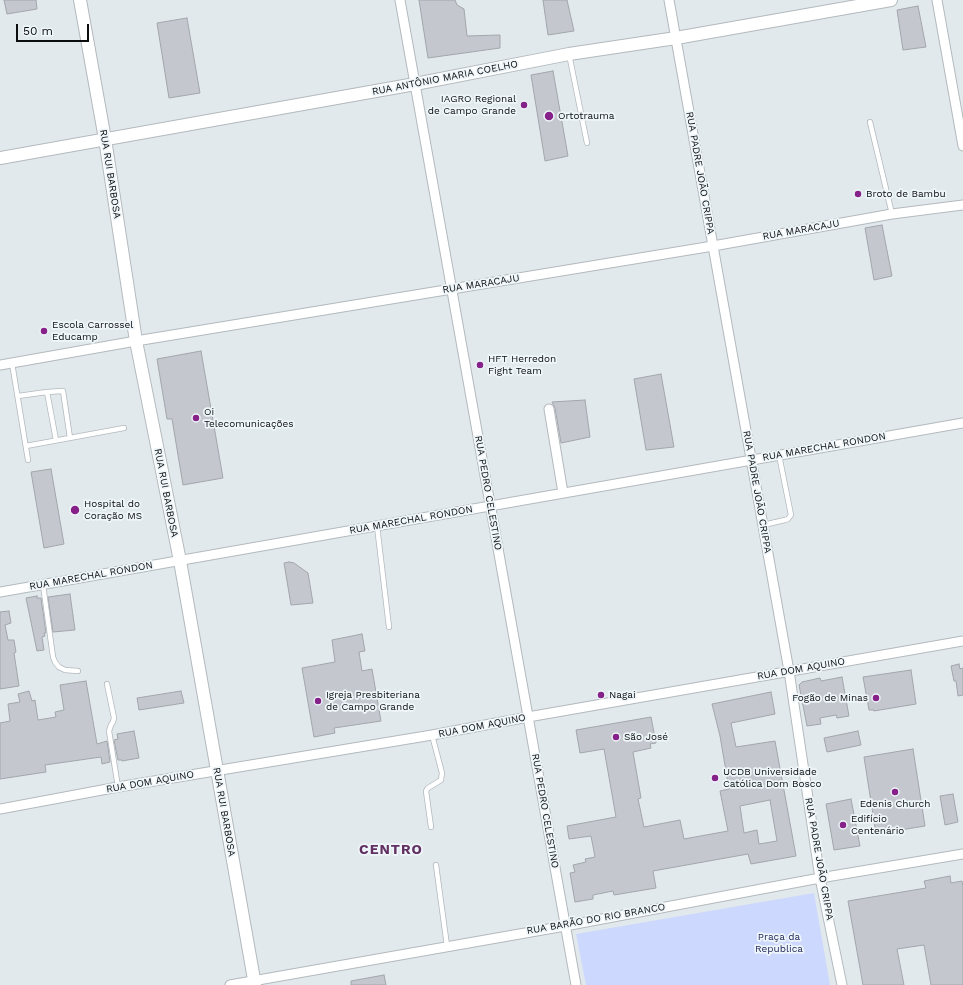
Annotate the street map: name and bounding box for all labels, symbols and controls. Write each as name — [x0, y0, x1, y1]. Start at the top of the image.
scale bar — [18, 16, 91, 42]
text: 50 m — [23, 24, 53, 38]
street label: RUA ANTÔNIO MARIA COELHO — [371, 58, 519, 98]
place label: IAGRO Regional de Campo Grande — [428, 93, 516, 116]
marker: IAGRO Regional de Campo Grande — [519, 100, 529, 110]
marker: Ortotrauma — [543, 110, 555, 122]
place label: Ortotrauma — [558, 110, 614, 122]
street label: RUA PADRE JOÃO CRIPPA — [683, 111, 717, 235]
street label: RUA RUI BARBOSA — [97, 129, 123, 219]
place label: Broto de Bambu — [866, 188, 946, 200]
marker: Broto de Bambu — [853, 189, 863, 199]
street label: RUA MARACAJU — [762, 217, 840, 243]
street label: RUA MARACAJU — [442, 272, 520, 296]
place label: Escola Carrossel Educamp — [52, 319, 133, 342]
marker: Escola Carrossel Educamp — [39, 326, 49, 336]
place label: HFT Herredon Fight Team — [488, 353, 556, 376]
marker: HFT Herredon Fight Team — [475, 360, 485, 370]
place label: Oi Telecomunicações — [204, 406, 294, 430]
marker: Oi Telecomunicações — [191, 413, 201, 423]
street label: RUA PADRE JOÃO CRIPPA — [740, 430, 774, 554]
street label: RUA MARECHAL RONDON — [761, 430, 887, 464]
street label: RUA PEDRO CELESTINO — [472, 435, 504, 551]
street label: RUA RUI BARBOSA — [152, 448, 180, 538]
place label: Hospital do Coração MS — [84, 498, 142, 522]
street label: RUA MARECHAL RONDON — [348, 503, 474, 537]
marker: Hospital do Coração MS — [69, 504, 81, 516]
street label: RUA MARECHAL RONDON — [28, 559, 154, 593]
street label: RUA DOM AQUINO — [756, 655, 846, 683]
place label: Igreja Presbiteriana de Campo Grande — [326, 689, 420, 712]
place label: Nagai — [609, 689, 636, 701]
marker: Nagai — [596, 690, 606, 700]
place label: Fogão de Minas — [792, 692, 868, 704]
marker: Fogão de Minas — [871, 693, 881, 703]
marker: Igreja Presbiteriana de Campo Grande — [313, 696, 323, 706]
street label: RUA DOM AQUINO — [437, 712, 527, 740]
place label: São José — [624, 731, 668, 743]
marker: São José — [611, 732, 621, 742]
street label: RUA PEDRO CELESTINO — [529, 753, 561, 869]
place label: UCDB Universidade Católica Dom Bosco — [723, 766, 821, 790]
street label: RUA RUI BARBOSA — [210, 767, 238, 857]
street label: RUA DOM AQUINO — [105, 768, 195, 796]
marker: UCDB Universidade Católica Dom Bosco — [710, 773, 720, 783]
marker: Edenis Church — [890, 787, 900, 797]
street label: RUA PADRE JOÃO CRIPPA — [802, 797, 836, 921]
place label: Edenis Church — [860, 798, 930, 810]
place label: Edifício Centenário — [851, 813, 904, 836]
marker: Edifício Centenário — [838, 820, 848, 830]
district label: CENTRO — [359, 842, 423, 858]
street label: RUA BARÃO DO RIO BRANCO — [526, 901, 666, 937]
park label: Praça da Republica — [755, 931, 803, 954]

